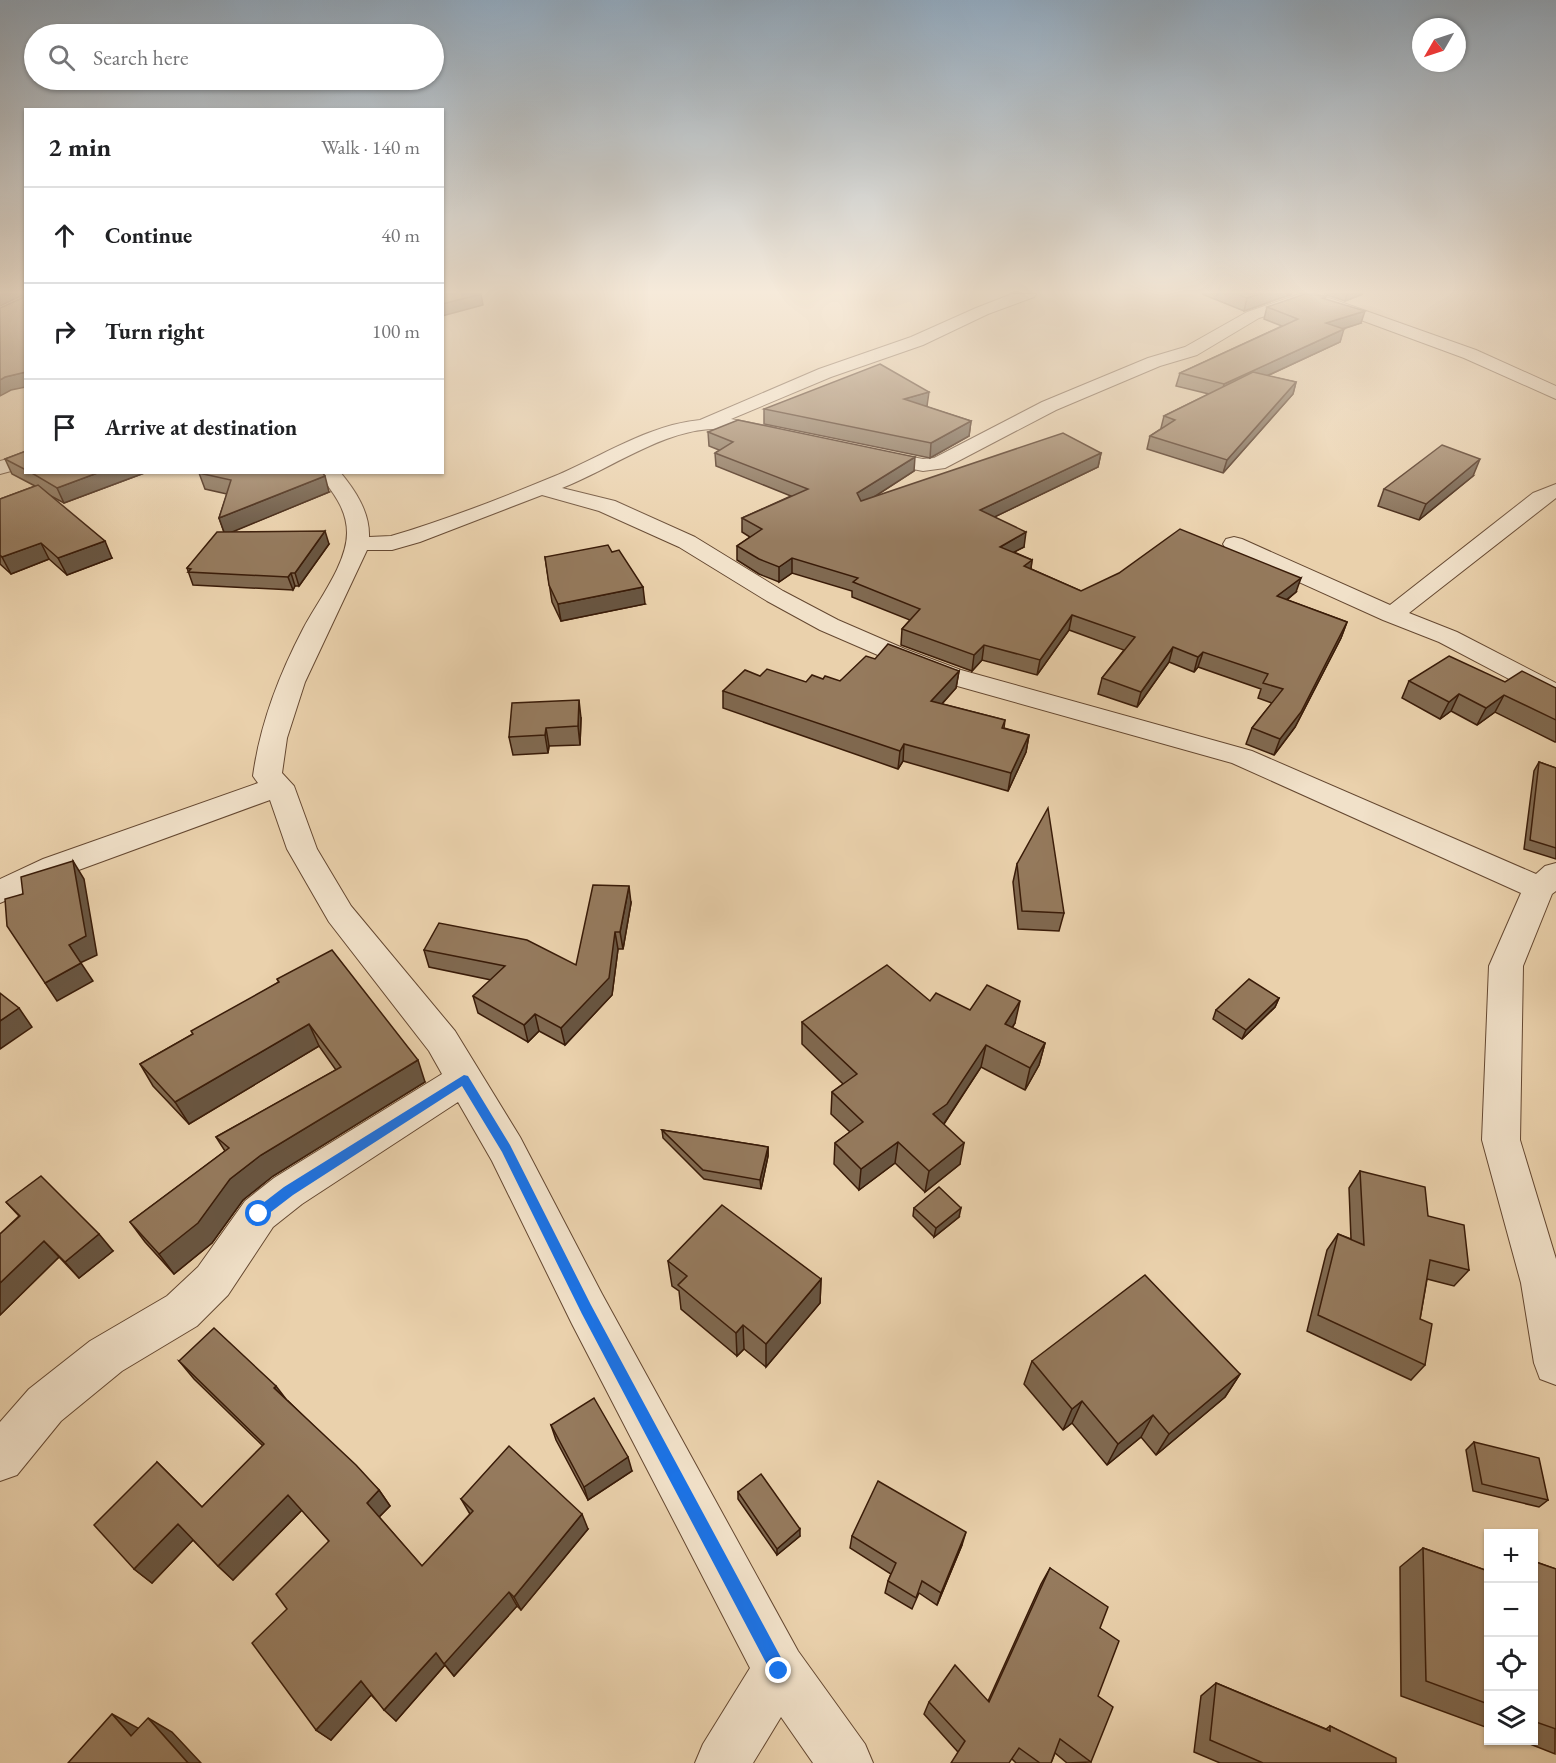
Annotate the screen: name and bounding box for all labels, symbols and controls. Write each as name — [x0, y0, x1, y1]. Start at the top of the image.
north arrow — [1412, 18, 1466, 72]
search box — [24, 24, 444, 90]
icon: search — [45, 41, 78, 74]
text: Search here — [93, 43, 188, 72]
text: 2 min — [48, 130, 111, 164]
text: Walk · 140 m — [321, 134, 420, 160]
icon: ahead — [48, 219, 81, 252]
text: Continue — [105, 221, 192, 250]
text: 40 m — [381, 222, 420, 248]
icon: right — [48, 315, 81, 348]
text: Turn right — [105, 317, 204, 346]
text: 100 m — [372, 318, 420, 344]
icon: arrive — [48, 411, 81, 444]
text: Arrive at destination — [105, 413, 297, 442]
route start — [245, 1200, 271, 1226]
map controls — [1484, 1529, 1538, 1745]
button: + — [1484, 1529, 1538, 1583]
button: − — [1484, 1583, 1538, 1637]
button: locate — [1484, 1637, 1538, 1691]
route end — [765, 1657, 791, 1683]
button: layers — [1484, 1691, 1538, 1745]

